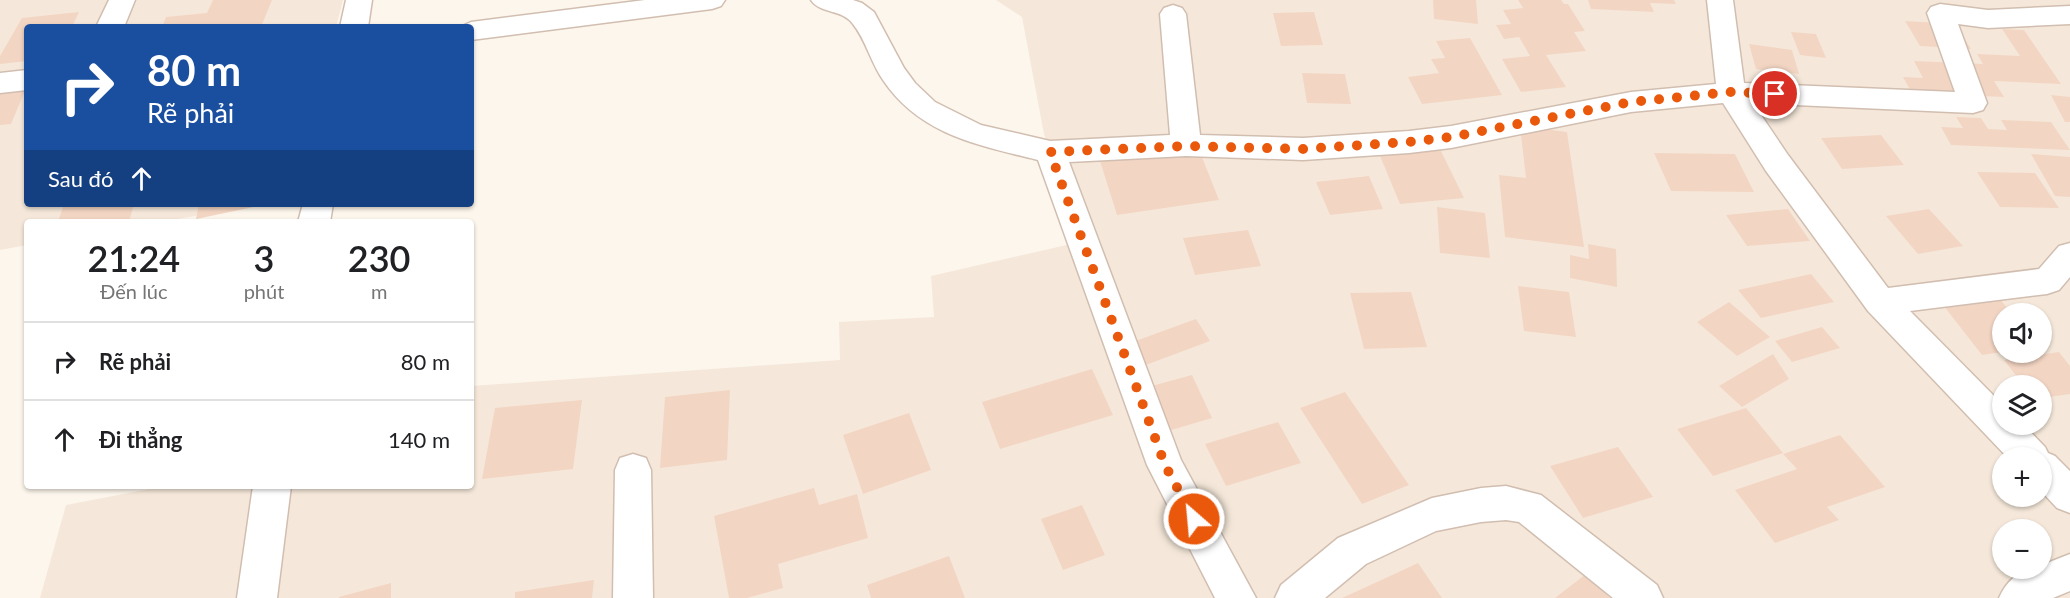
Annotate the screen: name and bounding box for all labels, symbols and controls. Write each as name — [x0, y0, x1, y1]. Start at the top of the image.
text: 80 m — [147, 45, 241, 95]
icon: right — [48, 48, 126, 126]
pin — [1749, 68, 1800, 119]
icon: arrive — [1758, 77, 1791, 110]
text: Rẽ phải — [147, 96, 234, 129]
icon: ahead — [125, 162, 158, 195]
text: Sau đó — [48, 165, 113, 192]
text: 21:24 — [87, 236, 180, 280]
text: 3 — [254, 236, 274, 280]
text: 230 — [348, 236, 410, 280]
text: Đến lúc — [100, 279, 168, 303]
text: phút — [244, 279, 284, 303]
text: m — [371, 279, 387, 303]
map controls — [1992, 303, 2052, 579]
button: sound — [1992, 303, 2052, 363]
icon: right — [48, 345, 81, 378]
text: Rẽ phải — [99, 348, 171, 375]
text: 80 m — [401, 348, 450, 375]
button: layers — [1992, 375, 2052, 435]
icon: ahead — [48, 423, 81, 456]
text: Đi thẳng — [99, 426, 182, 453]
text: 140 m — [388, 426, 450, 453]
button: + — [1992, 447, 2052, 507]
position arrow — [1162, 487, 1226, 551]
button: − — [1992, 519, 2052, 579]

